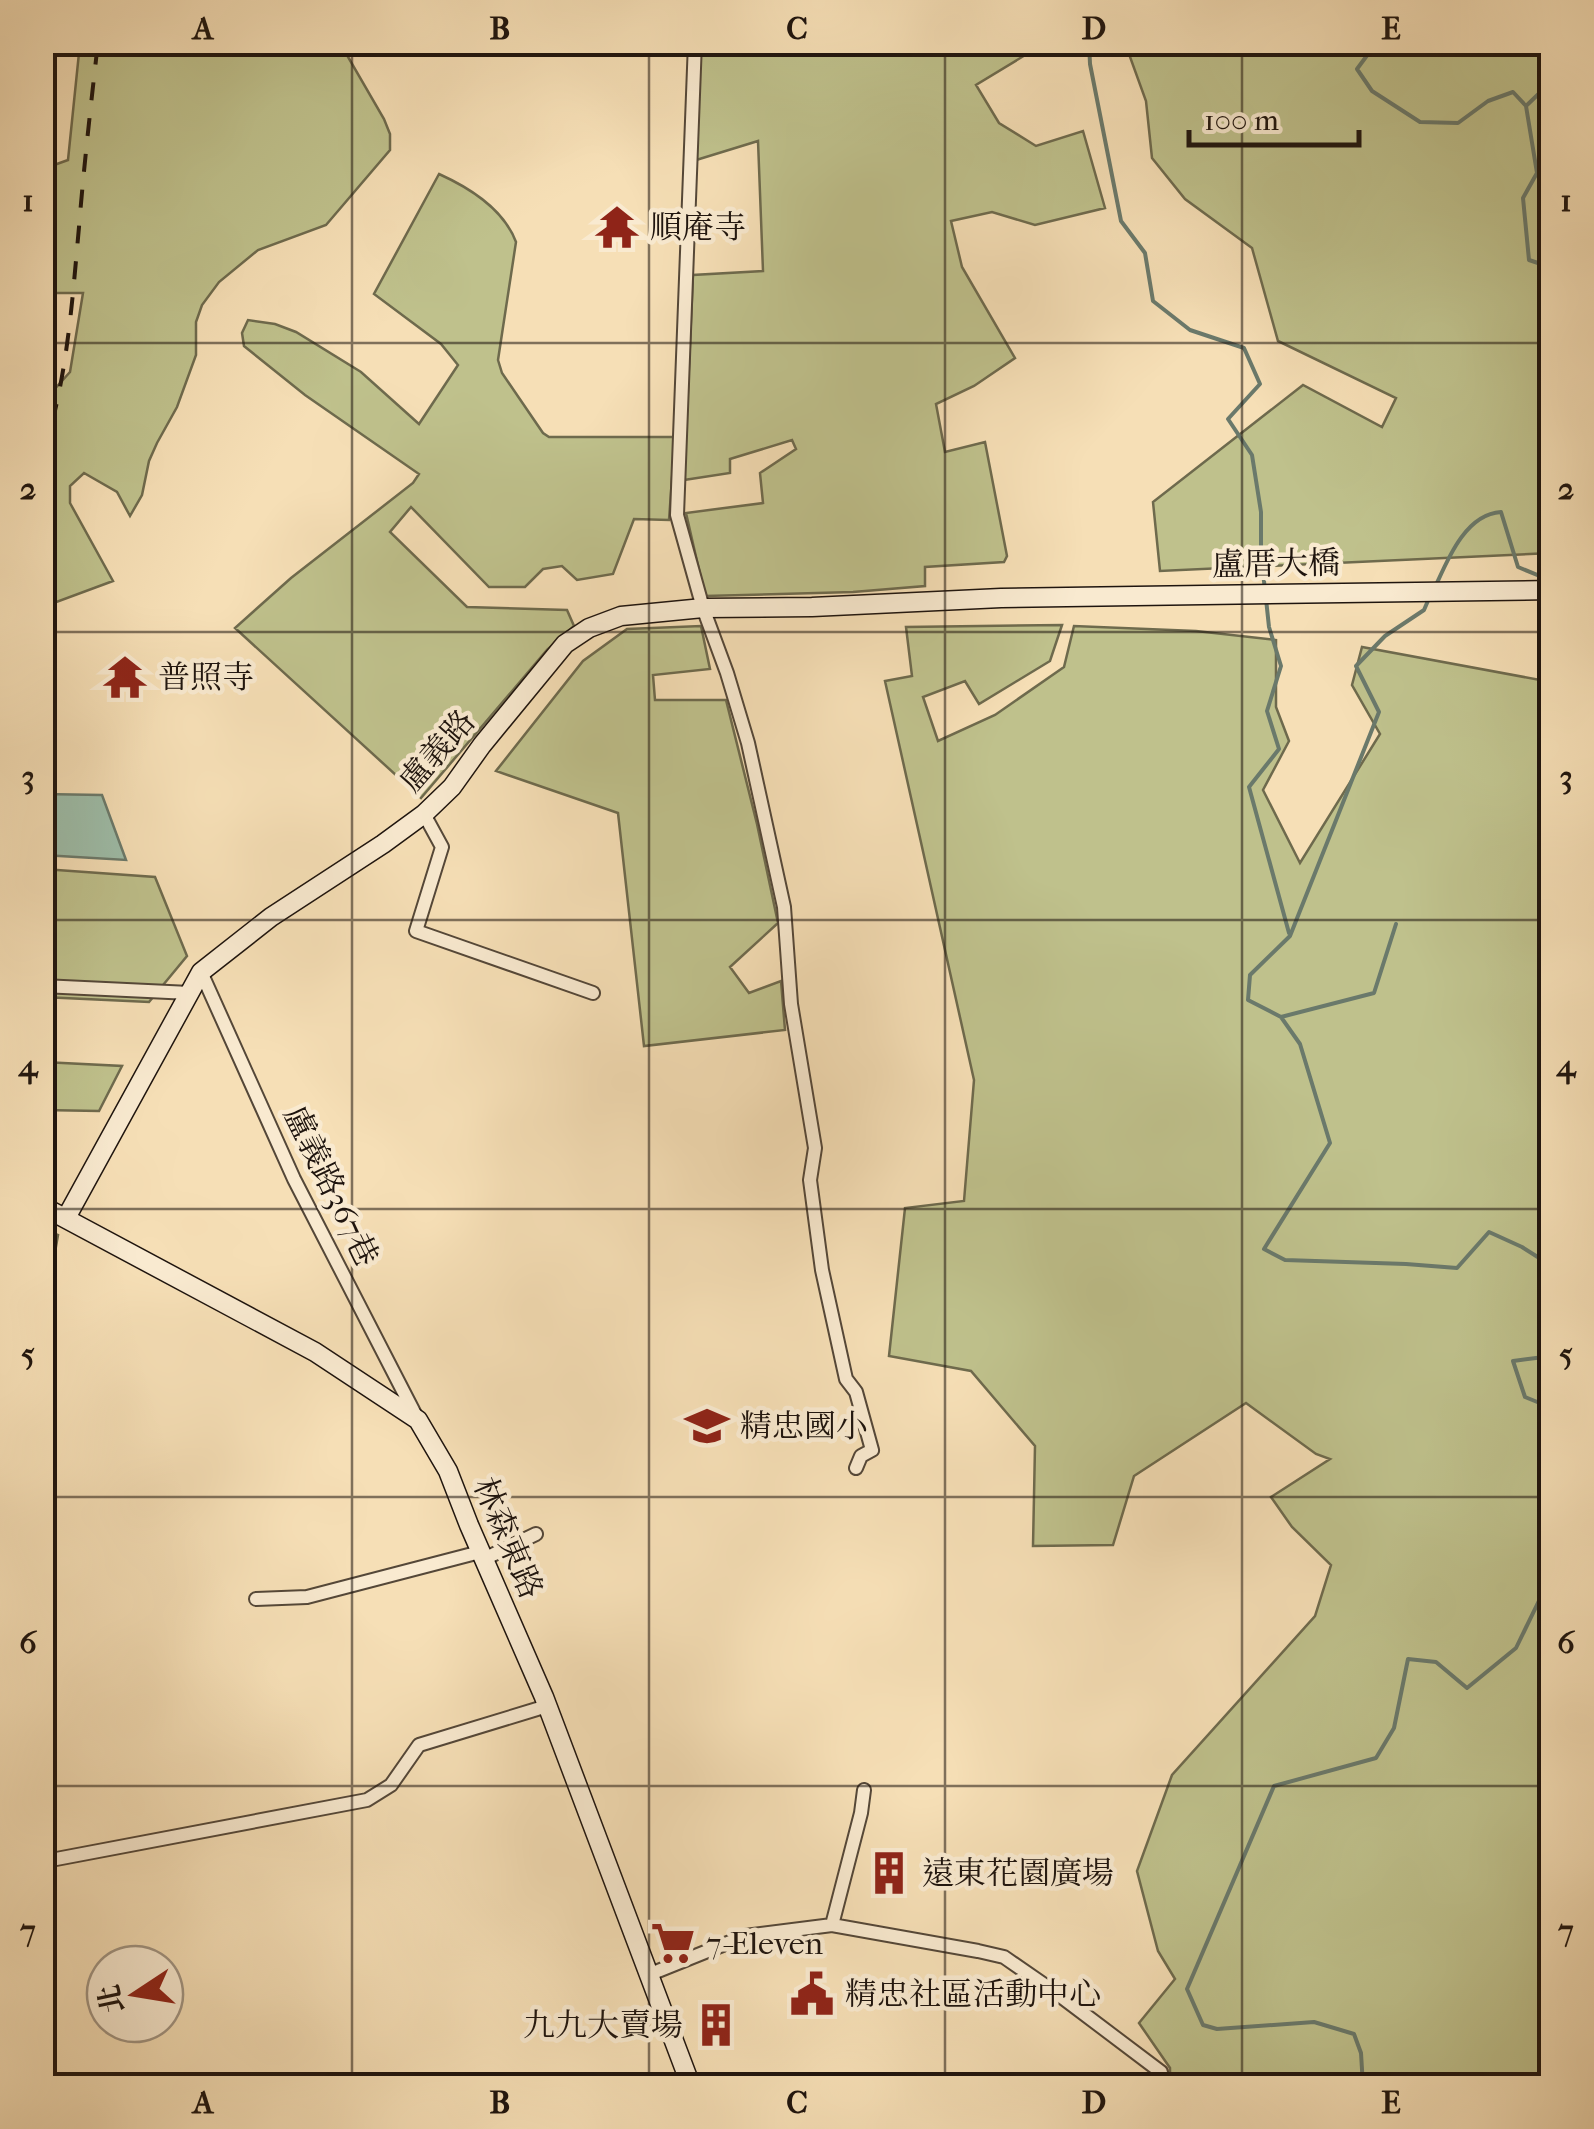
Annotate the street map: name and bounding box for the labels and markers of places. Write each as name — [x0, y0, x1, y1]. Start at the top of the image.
temple icon: 順庵寺 — [593, 203, 641, 251]
place label: 順庵寺 — [650, 209, 746, 246]
temple icon: 普照寺 — [101, 653, 149, 701]
place label: 普照寺 — [158, 659, 254, 696]
school or university icon: 精忠國小 — [683, 1402, 731, 1450]
place label: 精忠國小 — [740, 1408, 868, 1445]
building icon: 遠東花園廣場 — [865, 1849, 913, 1897]
place label: 遠東花園廣場 — [922, 1855, 1114, 1892]
supermarket icon: 7-Eleven — [649, 1919, 697, 1967]
place label: 7-Eleven — [706, 1925, 824, 1962]
public building icon: 精忠社區活動中心 — [788, 1970, 836, 2018]
place label: 精忠社區活動中心 — [845, 1976, 1101, 2013]
building icon: 九九大賣場 — [692, 2001, 740, 2049]
place label: 九九大賣場 — [523, 2007, 683, 2044]

